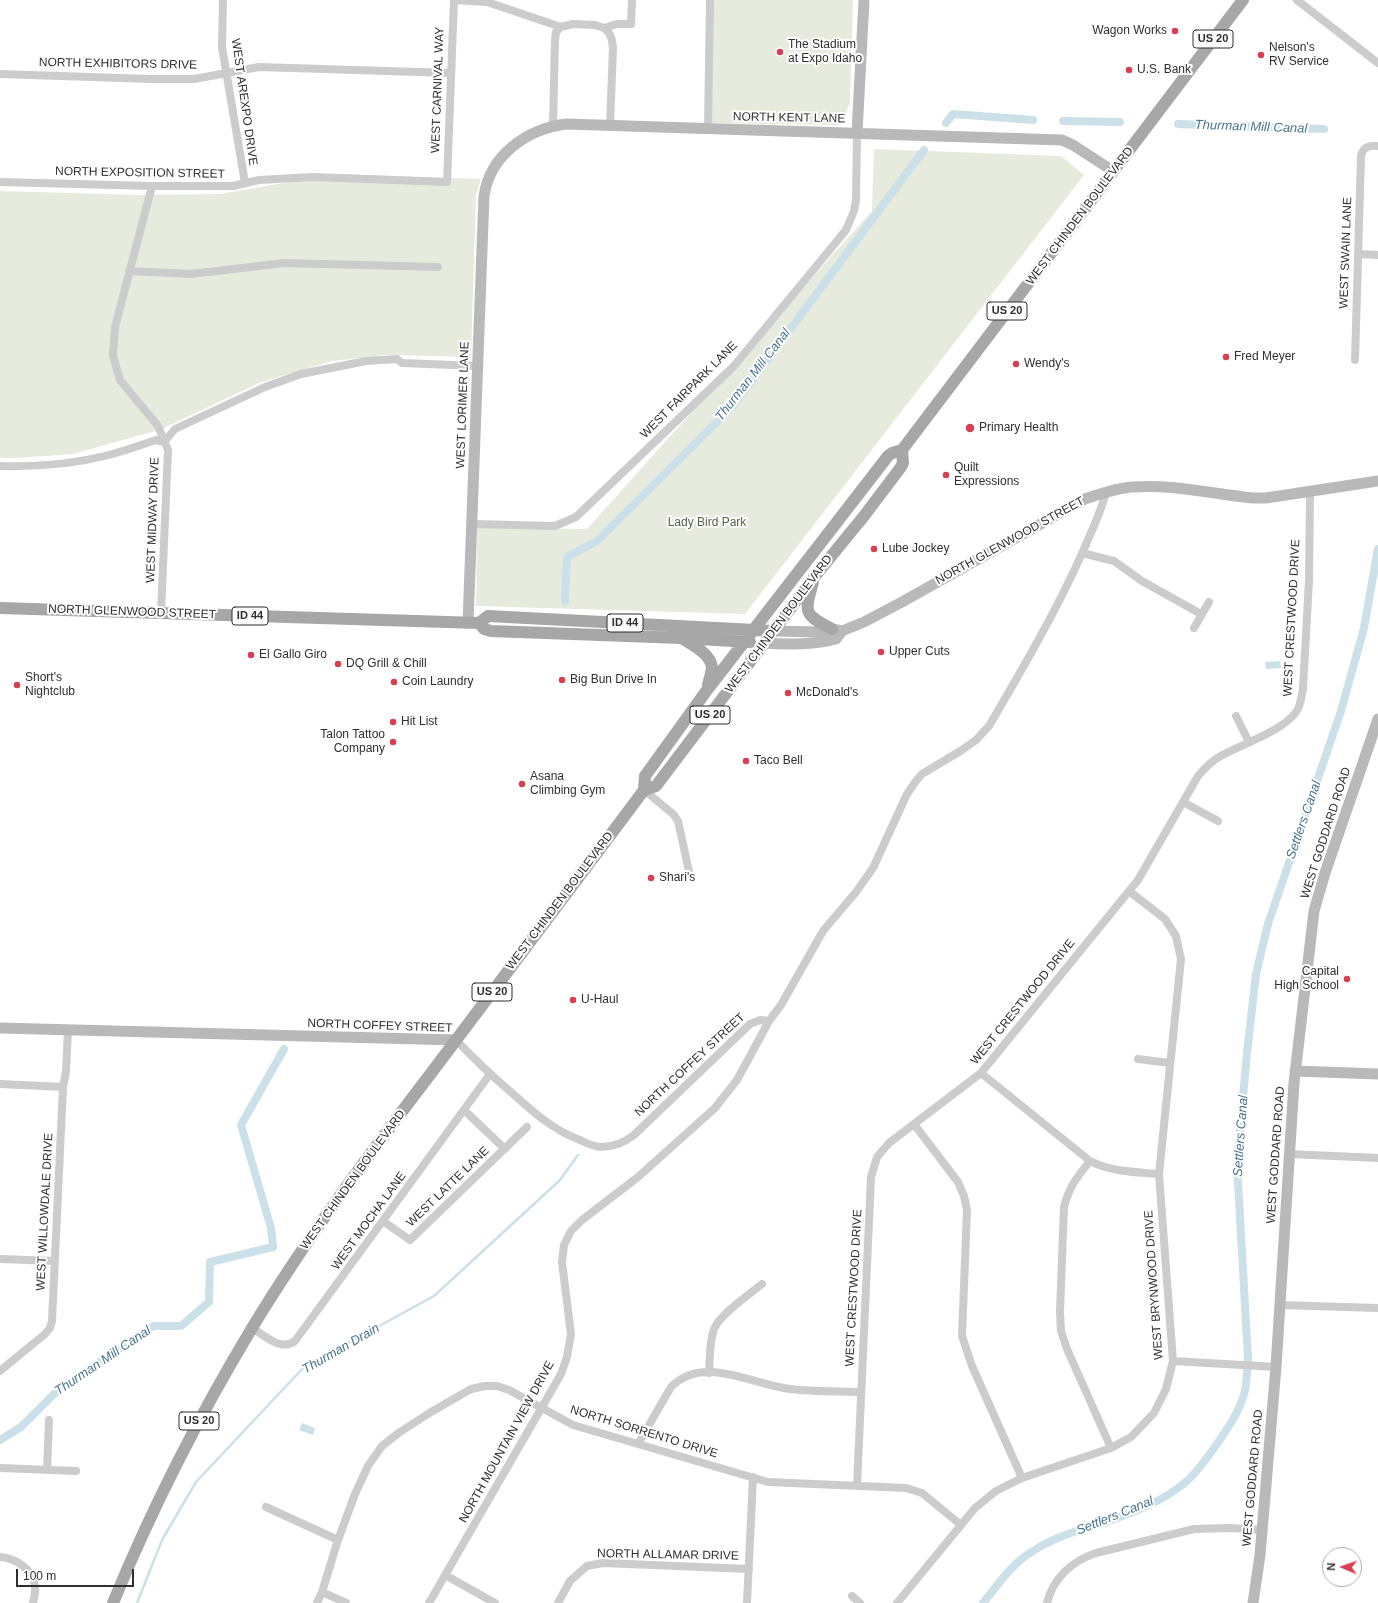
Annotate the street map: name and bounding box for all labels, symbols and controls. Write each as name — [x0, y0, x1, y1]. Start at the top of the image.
place label: Wagon Works — [1092, 24, 1167, 38]
marker: Wagon Works — [1170, 26, 1180, 36]
street label: WEST CARNIVAL WAY — [429, 27, 447, 153]
road number: US 20 — [1193, 30, 1233, 48]
street label: WEST AREXPO DRIVE — [228, 38, 260, 166]
place label: The Stadium at Expo Idaho — [788, 38, 862, 66]
place label: Nelson's RV Service — [1269, 41, 1329, 69]
marker: The Stadium at Expo Idaho — [775, 47, 785, 57]
marker: Nelson's RV Service — [1256, 50, 1266, 60]
street label: NORTH EXHIBITORS DRIVE — [39, 55, 197, 73]
place label: U.S. Bank — [1137, 63, 1191, 77]
marker: U.S. Bank — [1124, 65, 1134, 75]
street label: NORTH KENT LANE — [733, 110, 845, 126]
water label: Thurman Mill Canal — [1194, 117, 1308, 137]
street label: WEST CHINDEN BOULEVARD — [1023, 144, 1137, 288]
street label: NORTH EXPOSITION STREET — [55, 164, 225, 182]
street label: WEST SWAIN LANE — [1337, 197, 1355, 309]
road number: US 20 — [987, 302, 1027, 320]
water label: Thurman Mill Canal — [712, 326, 794, 424]
street label: WEST FAIRPARK LANE — [638, 339, 740, 441]
street label: WEST LORIMER LANE — [454, 341, 472, 469]
place label: Fred Meyer — [1234, 350, 1295, 364]
marker: Fred Meyer — [1221, 352, 1231, 362]
place label: Wendy's — [1024, 357, 1069, 371]
marker: Wendy's — [1011, 359, 1021, 369]
place label: Primary Health — [979, 421, 1058, 435]
marker: Primary Health — [964, 422, 976, 434]
street label: WEST MIDWAY DRIVE — [144, 457, 162, 583]
place label: Quilt Expressions — [954, 461, 1019, 489]
marker: Quilt Expressions — [941, 470, 951, 480]
street label: NORTH GLENWOOD STREET — [933, 494, 1087, 588]
park label: Lady Bird Park — [668, 516, 746, 530]
street label: WEST CRESTWOOD DRIVE — [1281, 539, 1303, 697]
place label: Lube Jockey — [882, 542, 949, 556]
marker: Lube Jockey — [869, 544, 879, 554]
street label: WEST CHINDEN BOULEVARD — [722, 552, 836, 696]
street label: NORTH GLENWOOD STREET — [48, 602, 216, 622]
road number: ID 44 — [232, 607, 268, 625]
road number: ID 44 — [607, 614, 643, 632]
place label: Upper Cuts — [889, 645, 950, 659]
marker: Upper Cuts — [876, 647, 886, 657]
place label: El Gallo Giro — [259, 648, 327, 662]
marker: El Gallo Giro — [246, 650, 256, 660]
place label: DQ Grill & Chill — [346, 657, 427, 671]
marker: DQ Grill & Chill — [333, 659, 343, 669]
place label: Short's Nightclub — [25, 671, 75, 699]
place label: Big Bun Drive In — [570, 673, 657, 687]
place label: Coin Laundry — [402, 675, 473, 689]
marker: Big Bun Drive In — [557, 675, 567, 685]
marker: Coin Laundry — [389, 677, 399, 687]
marker: Short's Nightclub — [12, 680, 22, 690]
place label: McDonald's — [796, 686, 858, 700]
marker: McDonald's — [783, 688, 793, 698]
road number: US 20 — [690, 706, 730, 724]
place label: Hit List — [401, 715, 438, 729]
marker: Hit List — [388, 717, 398, 727]
place label: Talon Tattoo Company — [320, 728, 385, 756]
marker: Talon Tattoo Company — [388, 737, 398, 747]
place label: Taco Bell — [754, 754, 803, 768]
marker: Taco Bell — [741, 756, 751, 766]
street label: WEST GODDARD ROAD — [1298, 765, 1354, 901]
place label: Asana Climbing Gym — [530, 770, 605, 798]
marker: Asana Climbing Gym — [517, 779, 527, 789]
water label: Settlers Canal — [1283, 779, 1325, 861]
street label: WEST CHINDEN BOULEVARD — [503, 829, 617, 973]
place label: Shari's — [659, 871, 695, 885]
marker: Shari's — [646, 873, 656, 883]
street label: WEST CRESTWOOD DRIVE — [968, 936, 1078, 1068]
place label: Capital High School — [1274, 965, 1339, 993]
marker: Capital High School — [1342, 974, 1352, 984]
road number: US 20 — [472, 983, 512, 1001]
place label: U-Haul — [581, 993, 618, 1007]
marker: U-Haul — [568, 995, 578, 1005]
street label: NORTH COFFEY STREET — [632, 1010, 748, 1120]
street label: NORTH COFFEY STREET — [307, 1016, 453, 1036]
street label: WEST GODDARD ROAD — [1264, 1086, 1288, 1224]
water label: Settlers Canal — [1230, 1095, 1252, 1177]
street label: WEST CHINDEN BOULEVARD — [297, 1107, 409, 1253]
street label: WEST WILLOWDALE DRIVE — [34, 1133, 56, 1291]
street label: WEST LATTE LANE — [404, 1144, 492, 1230]
street label: WEST MOCHA LANE — [329, 1169, 409, 1273]
street label: WEST CRESTWOOD DRIVE — [843, 1209, 865, 1367]
street label: WEST BRYNWOOD DRIVE — [1142, 1210, 1166, 1360]
water label: Thurman Drain — [300, 1321, 382, 1377]
water label: Thurman Mill Canal — [52, 1323, 154, 1399]
street label: NORTH MOUNTAIN VIEW DRIVE — [456, 1359, 558, 1525]
street label: NORTH SORRENTO DRIVE — [568, 1403, 720, 1461]
street label: WEST GODDARD ROAD — [1240, 1409, 1266, 1547]
road number: US 20 — [179, 1412, 219, 1430]
water label: Settlers Canal — [1074, 1493, 1156, 1539]
street label: NORTH ALLAMAR DRIVE — [597, 1547, 739, 1563]
north arrow — [1322, 1547, 1362, 1587]
scale bar — [18, 1561, 136, 1587]
text: N — [1325, 1562, 1337, 1571]
text: 100 m — [23, 1569, 56, 1583]

